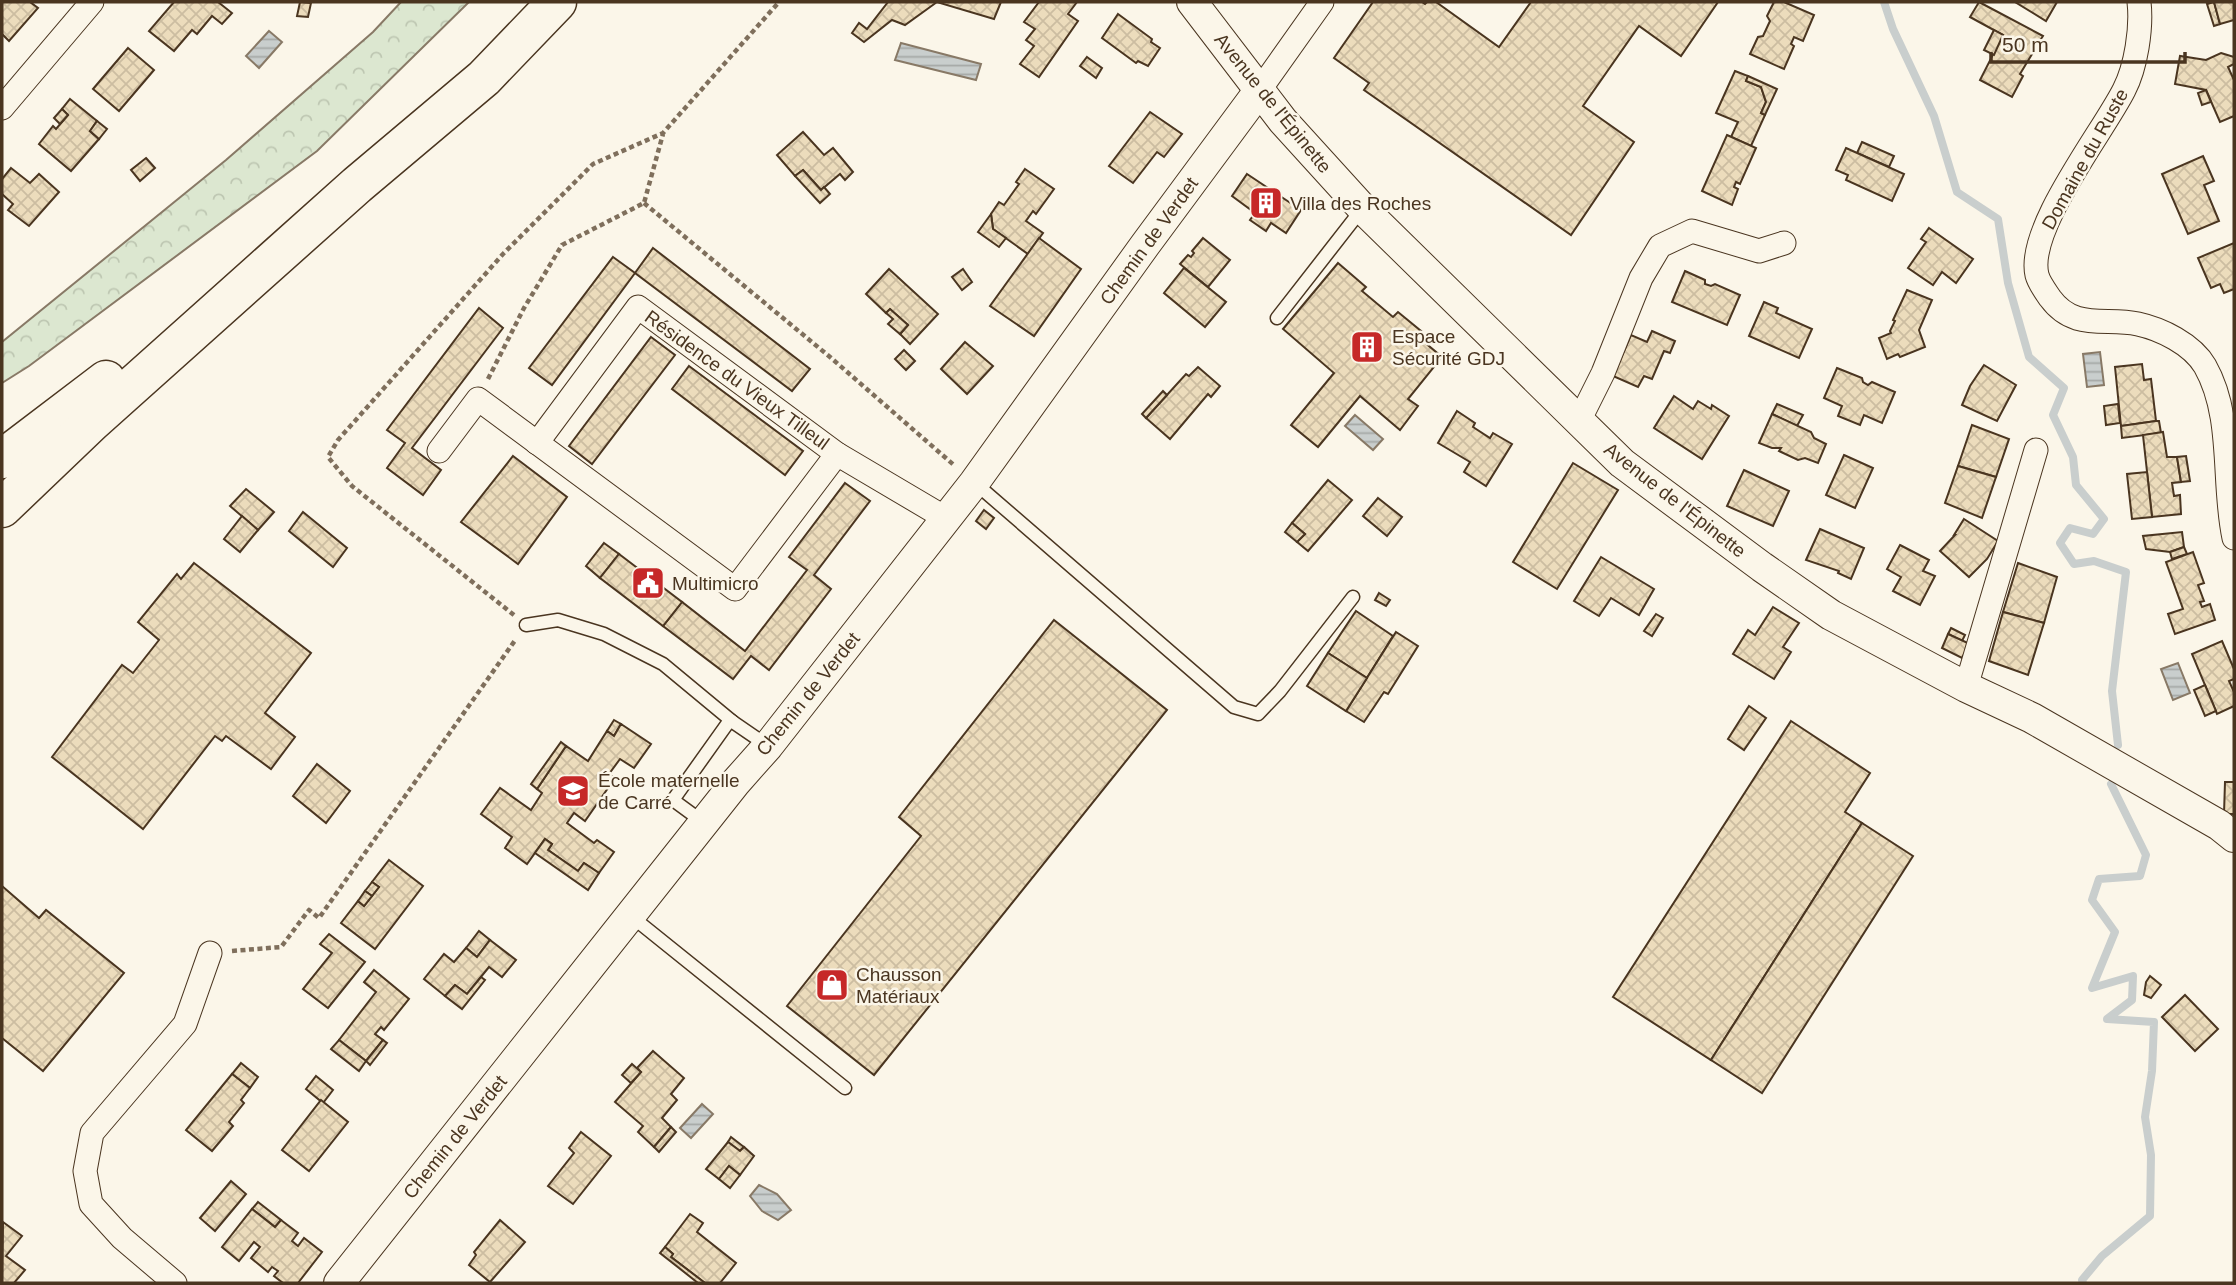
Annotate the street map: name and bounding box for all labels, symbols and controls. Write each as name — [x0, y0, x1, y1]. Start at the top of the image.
scale bar — [1991, 21, 2185, 65]
street label: Avenue de l'Épinette — [1210, 29, 1336, 177]
text: 50 m — [2002, 33, 2049, 56]
street label: Domaine du Ruste — [2038, 85, 2132, 233]
street label: Chemin de Verdet — [1096, 173, 1203, 309]
building icon: Villa des Roches — [1247, 184, 1285, 222]
place label: Villa des Roches — [1290, 193, 1431, 214]
street label: Résidence du Vieux Tilleul — [641, 306, 833, 454]
place label: Espace Sécurité GDJ — [1392, 326, 1505, 369]
building icon: Espace Sécurité GDJ — [1348, 328, 1386, 366]
street label: Avenue de l'Épinette — [1600, 438, 1750, 562]
public building icon: Multimicro — [629, 564, 667, 602]
place label: Multimicro — [672, 573, 759, 594]
street label: Chemin de Verdet — [752, 628, 864, 760]
place label: École maternelle de Carré — [598, 770, 740, 813]
school or university icon: École maternelle de Carré — [554, 772, 592, 810]
place label: Chausson Matériaux — [856, 964, 942, 1007]
shop icon: Chausson Matériaux — [813, 966, 851, 1004]
street label: Chemin de Verdet — [399, 1071, 511, 1203]

